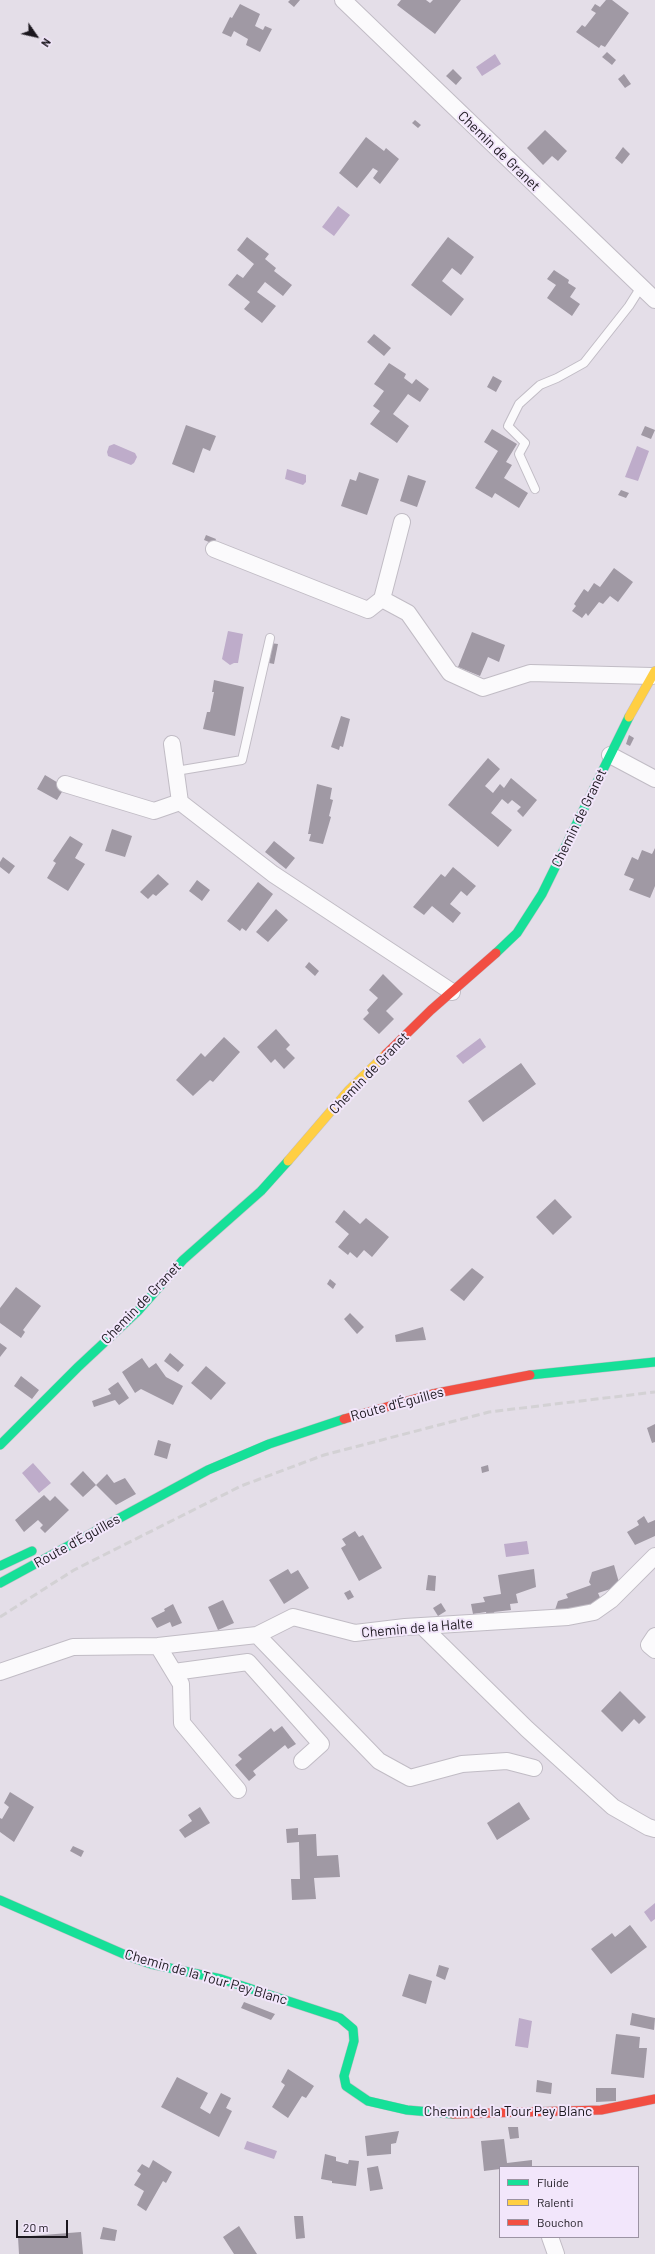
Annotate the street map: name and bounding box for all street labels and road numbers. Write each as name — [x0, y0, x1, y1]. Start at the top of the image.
street label: Chemin de Granet — [454, 108, 544, 194]
street label: Chemin de Granet — [548, 766, 610, 870]
street label: Chemin de Granet — [326, 1028, 412, 1118]
street label: Chemin de Granet — [98, 1258, 184, 1348]
street label: Route d'Éguilles — [349, 1383, 445, 1425]
street label: Route d'Éguilles — [31, 1510, 123, 1572]
street label: Chemin de la Halte — [361, 1615, 473, 1641]
street label: Chemin de la Tour Pey Blanc — [123, 1946, 289, 2008]
street label: Chemin de la Tour Pey Blanc — [424, 2103, 592, 2119]

